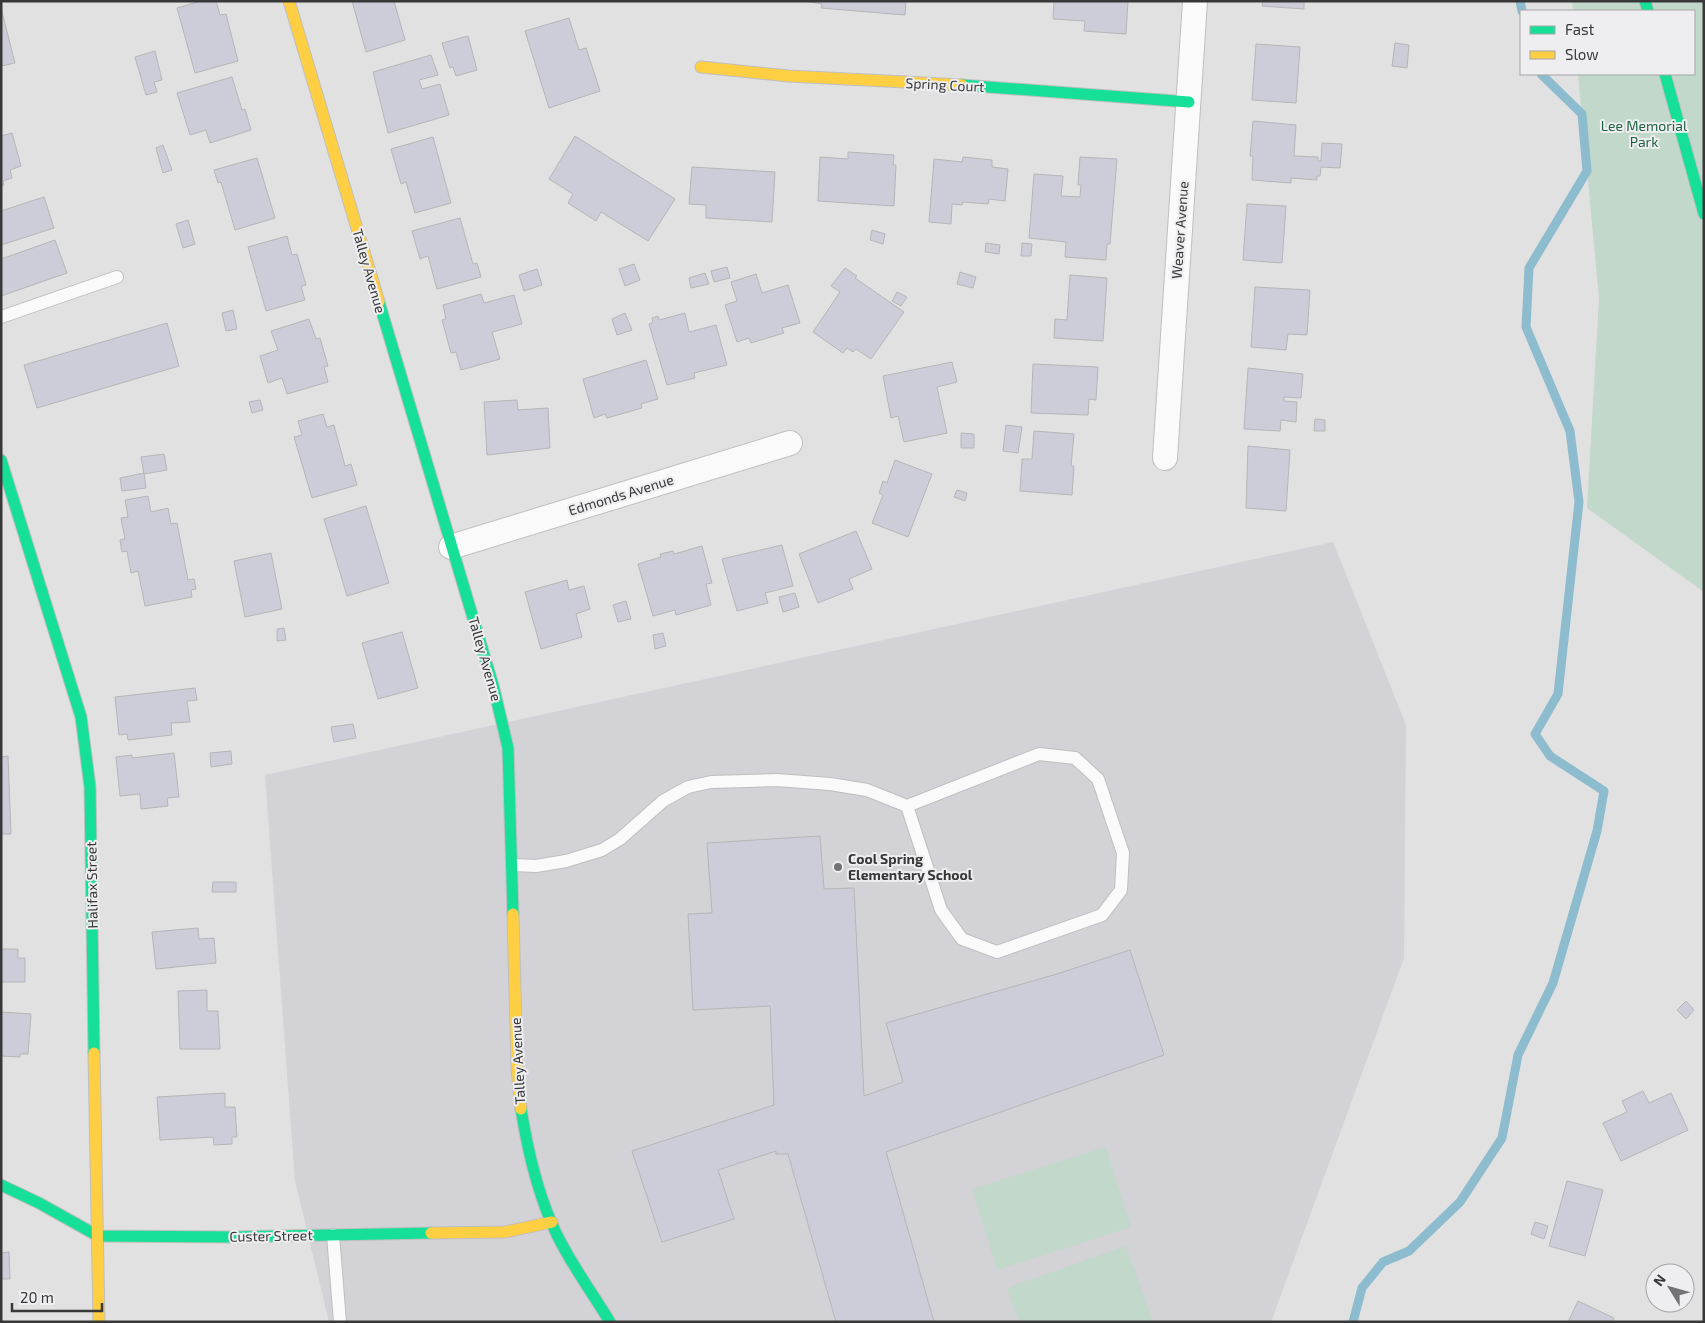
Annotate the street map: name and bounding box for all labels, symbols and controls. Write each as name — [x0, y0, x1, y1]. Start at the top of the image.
legend — [1520, 10, 1695, 75]
text: Fast — [1565, 20, 1595, 38]
text: Slow — [1565, 45, 1599, 63]
street label: Spring Court — [905, 74, 985, 95]
park label: Lee Memorial Park — [1601, 117, 1688, 150]
street label: Weaver Avenue — [1168, 180, 1191, 279]
street label: Talley Avenue — [349, 227, 390, 315]
street label: Edmonds Avenue — [566, 470, 675, 519]
street label: Talley Avenue — [465, 615, 506, 703]
street label: Halifax Street — [82, 841, 101, 929]
place label: Cool Spring Elementary School — [848, 850, 973, 883]
marker: Cool Spring Elementary School — [832, 861, 844, 873]
street label: Talley Avenue — [507, 1017, 528, 1105]
street label: Custer Street — [229, 1226, 313, 1245]
north arrow — [1645, 1263, 1695, 1313]
text: N — [1649, 1271, 1669, 1289]
scale bar — [12, 1280, 102, 1312]
text: 20 m — [20, 1288, 54, 1306]

